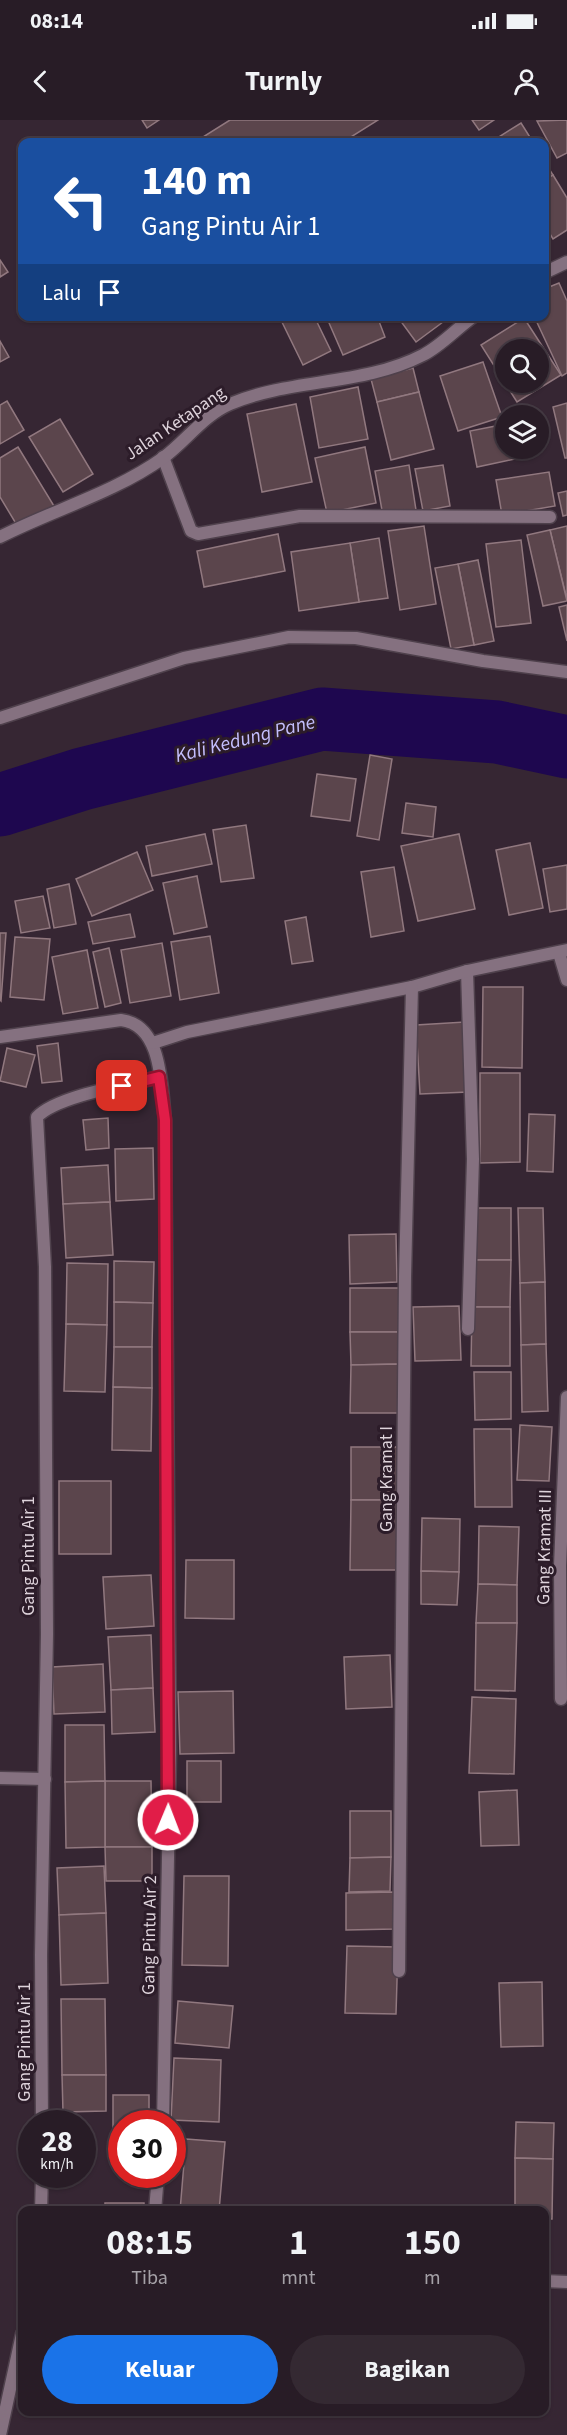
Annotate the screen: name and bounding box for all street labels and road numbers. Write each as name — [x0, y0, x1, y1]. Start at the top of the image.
street label: Jalan Ketapang — [120, 381, 231, 466]
street label: Gang Kramat I — [374, 1426, 399, 1532]
street label: Gang Kramat III — [531, 1489, 558, 1605]
street label: Gang Pintu Air 1 — [16, 1496, 41, 1616]
street label: Gang Pintu Air 2 — [136, 1875, 163, 1995]
street label: Gang Pintu Air 1 — [12, 1982, 37, 2102]

